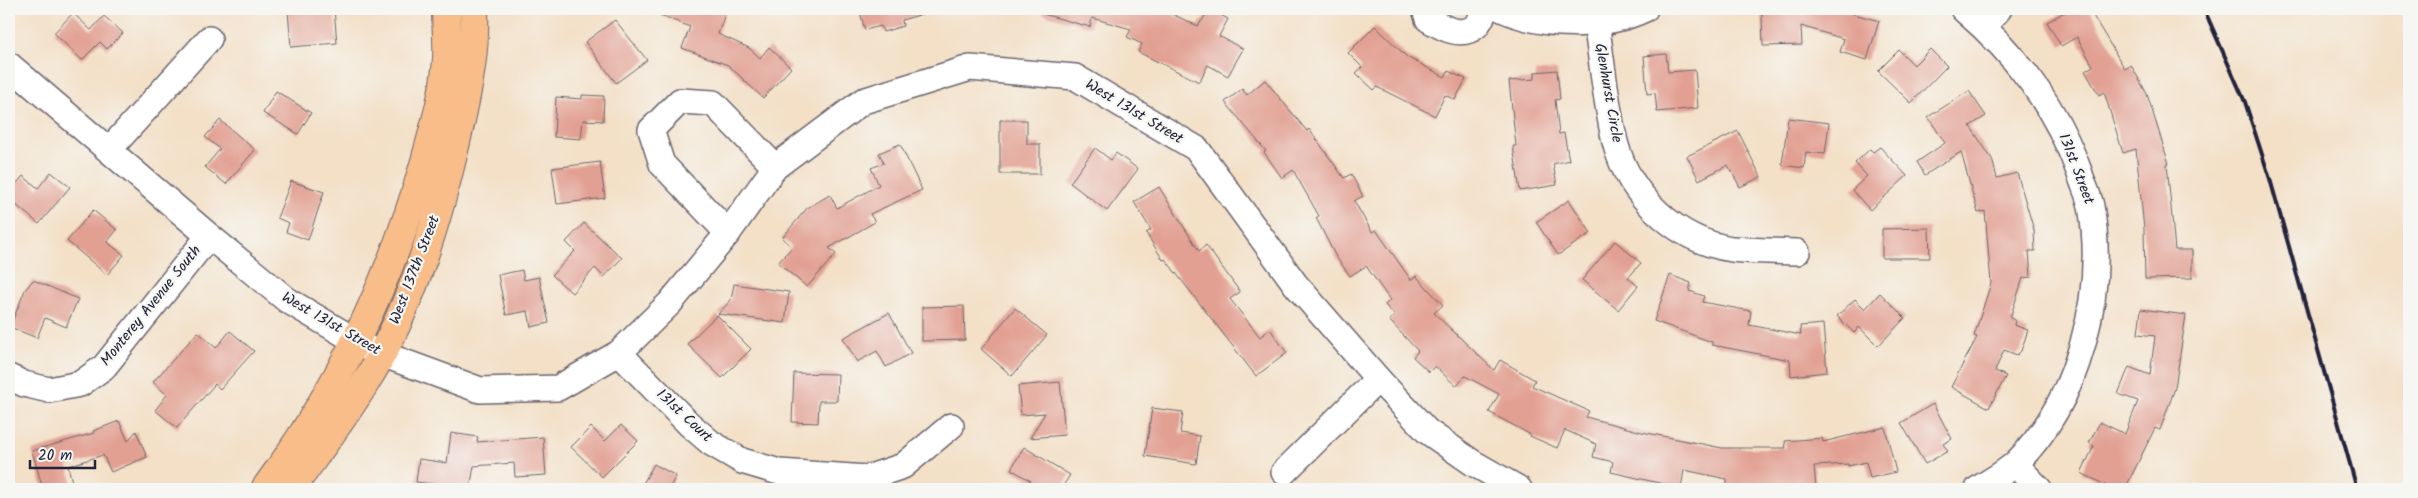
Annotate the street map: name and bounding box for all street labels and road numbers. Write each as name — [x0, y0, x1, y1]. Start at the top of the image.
street label: Glenhurst Circle — [1587, 41, 1629, 145]
street label: West 131st Street — [1080, 73, 1188, 151]
street label: 131st Street — [2051, 130, 2101, 208]
street label: West 137th Street — [383, 212, 447, 328]
street label: Monterey Avenue South — [94, 240, 208, 372]
street label: West 131st Street — [277, 286, 385, 362]
street label: 131st Court — [650, 383, 718, 449]

